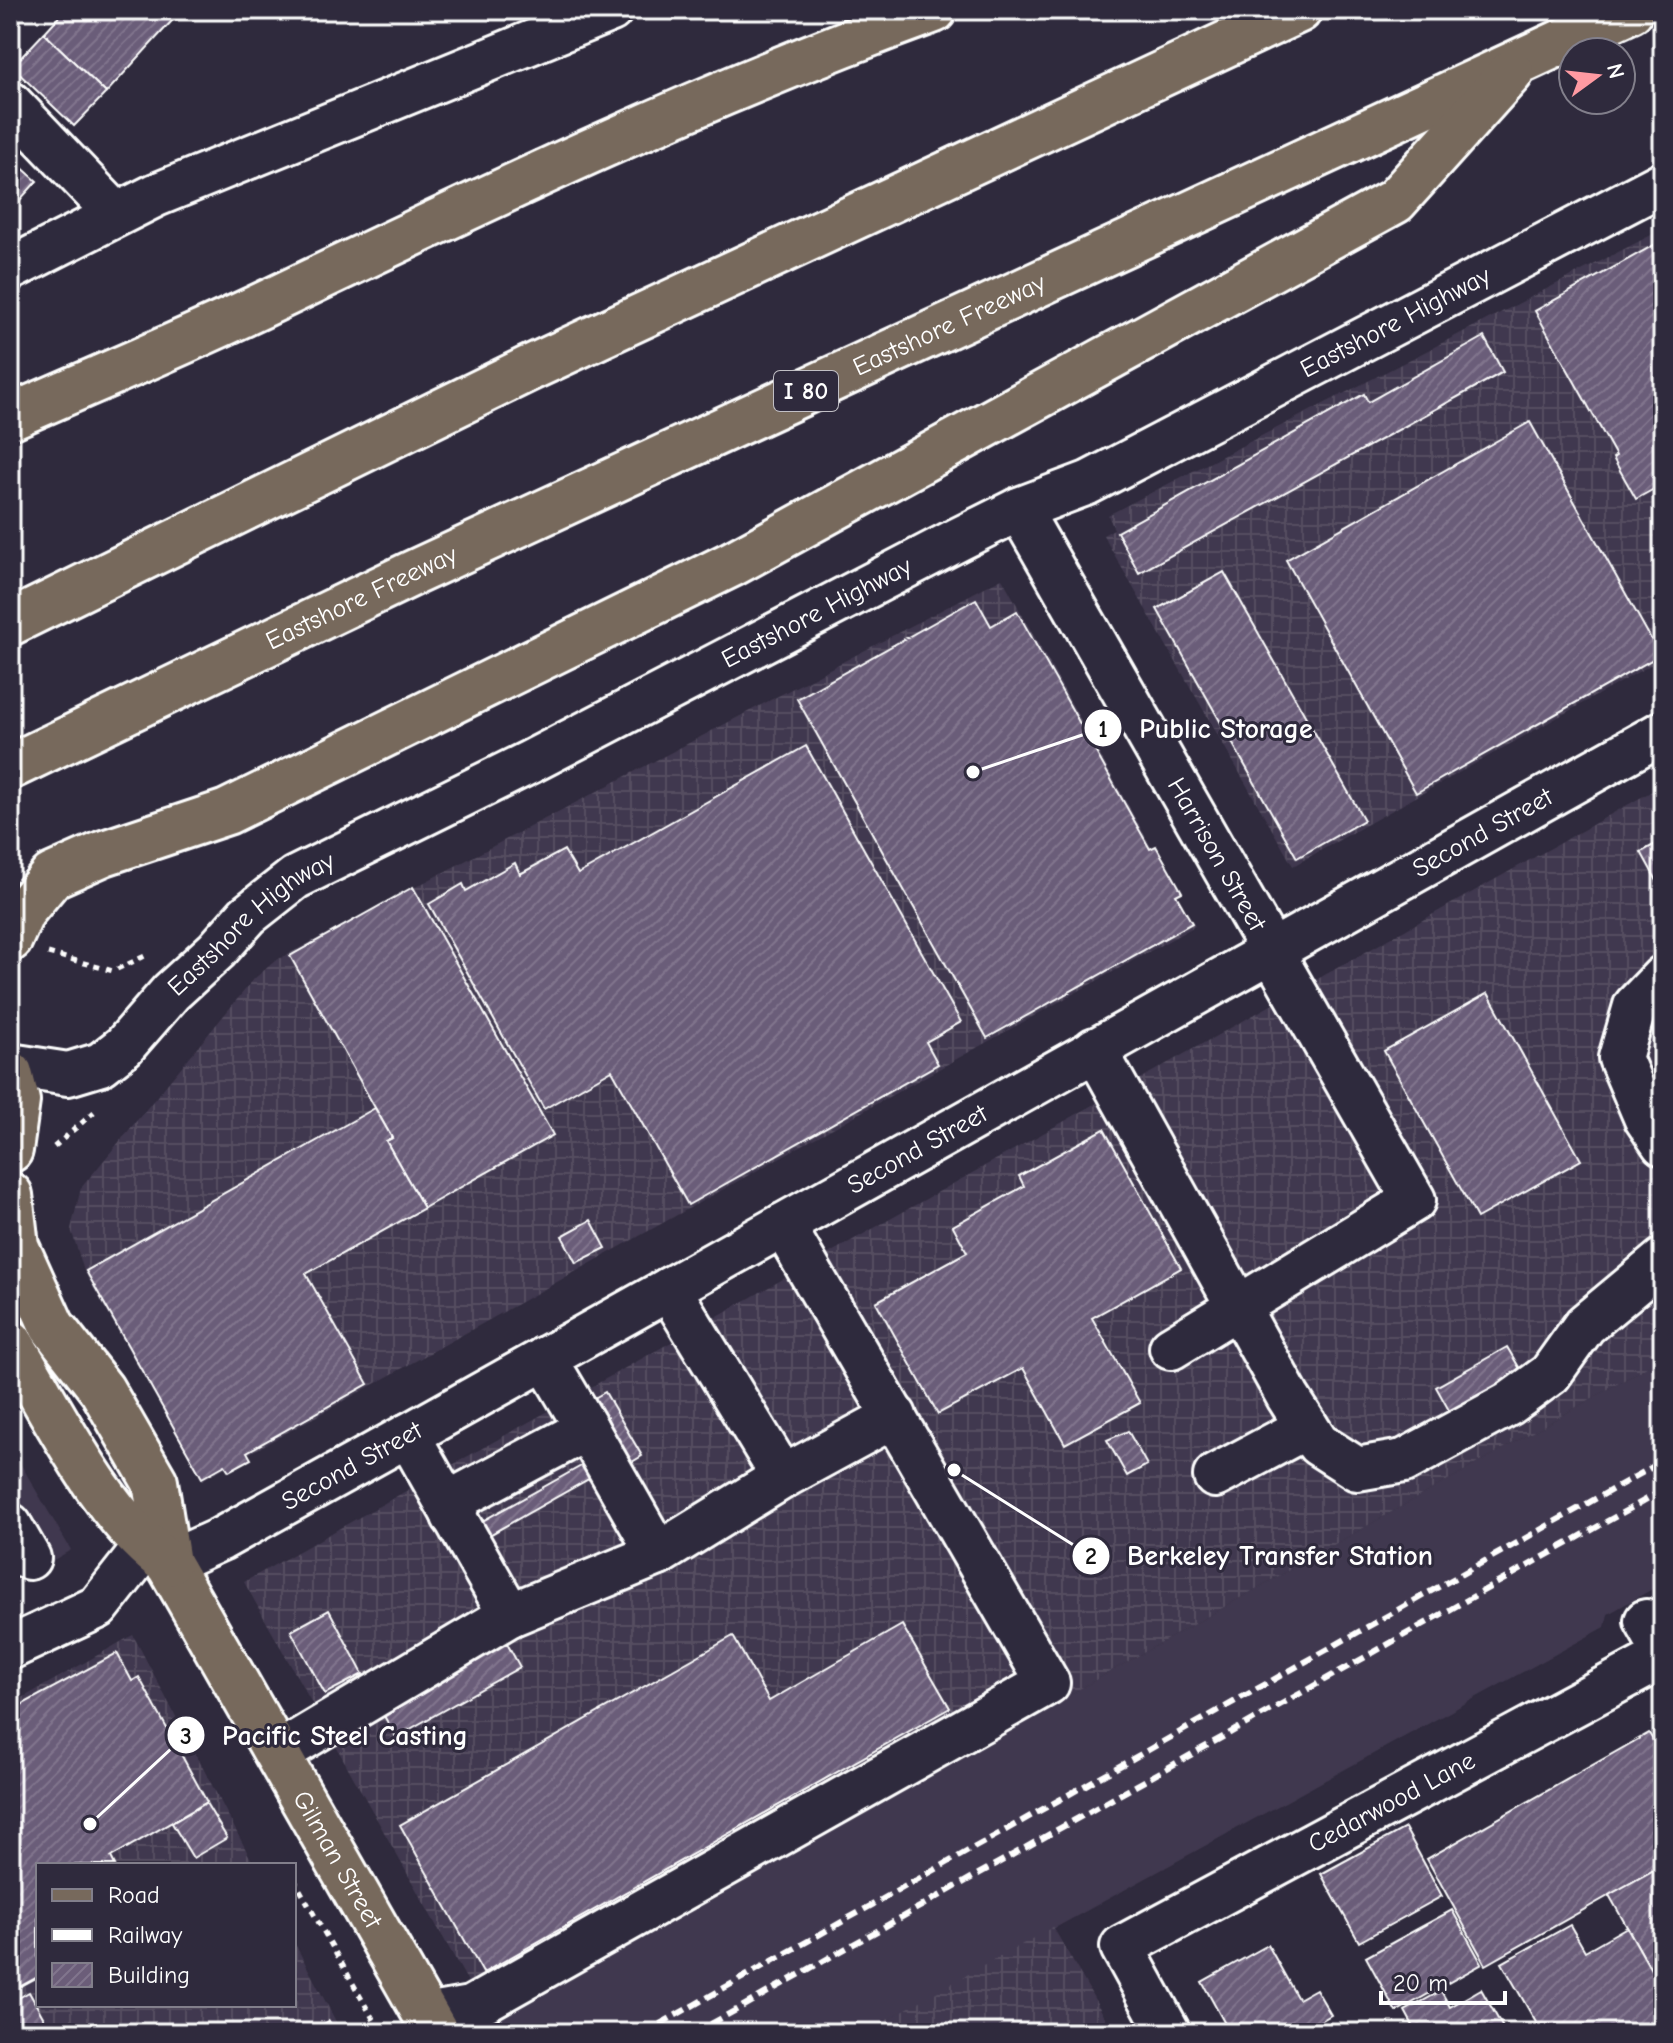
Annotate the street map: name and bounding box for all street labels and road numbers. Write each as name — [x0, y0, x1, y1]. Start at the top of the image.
street label: Eastshore Highway — [1295, 261, 1496, 384]
street label: Eastshore Freeway — [848, 268, 1050, 382]
road number: I 80 — [774, 371, 838, 411]
street label: Eastshore Freeway — [261, 540, 462, 657]
street label: Eastshore Highway — [717, 551, 917, 675]
street label: Harrison Street — [1161, 773, 1273, 938]
street label: Second Street — [1407, 781, 1559, 884]
street label: Eastshore Highway — [162, 846, 340, 1002]
street label: Second Street — [842, 1098, 994, 1201]
street label: Second Street — [277, 1415, 429, 1517]
street label: Cedarwood Lane — [1303, 1746, 1480, 1859]
street label: Gilman Street — [286, 1786, 389, 1935]

